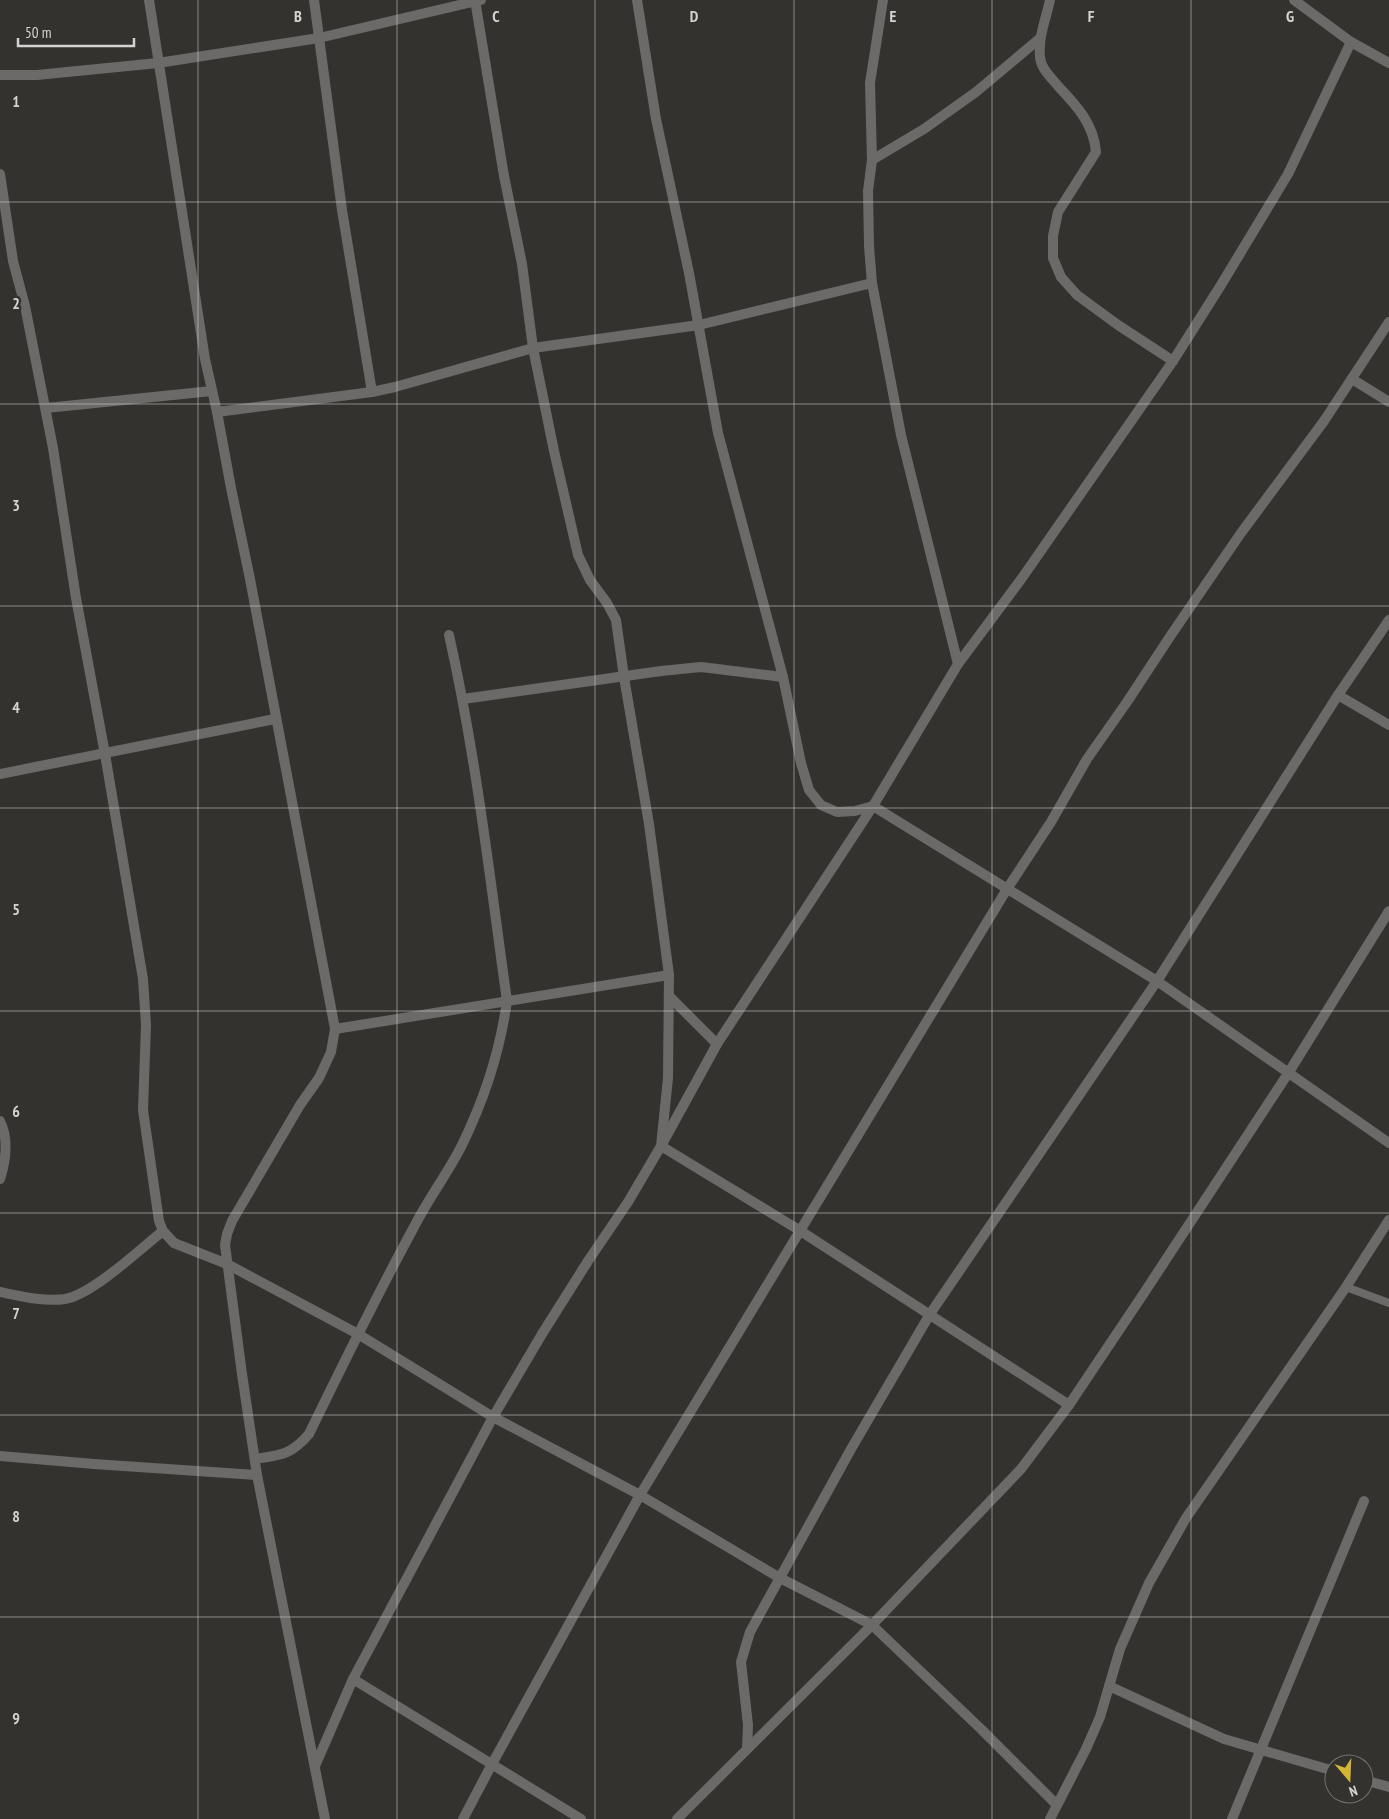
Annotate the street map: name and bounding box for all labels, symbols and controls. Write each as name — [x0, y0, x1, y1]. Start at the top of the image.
text: B — [294, 6, 302, 26]
text: C — [492, 6, 500, 26]
text: D — [690, 6, 699, 26]
text: E — [890, 6, 897, 26]
text: F — [1088, 6, 1095, 26]
text: G — [1286, 6, 1294, 26]
scale bar — [18, 15, 134, 47]
text: 50 m — [25, 23, 51, 42]
text: 1 — [12, 91, 20, 111]
text: 2 — [12, 293, 20, 313]
text: 3 — [12, 495, 20, 515]
text: 4 — [12, 697, 20, 717]
text: 5 — [12, 899, 20, 919]
text: 6 — [12, 1101, 20, 1121]
text: 7 — [12, 1303, 20, 1323]
text: 8 — [12, 1506, 20, 1526]
text: 9 — [12, 1708, 20, 1728]
north arrow — [1324, 1754, 1374, 1804]
text: N — [1347, 1782, 1360, 1801]

